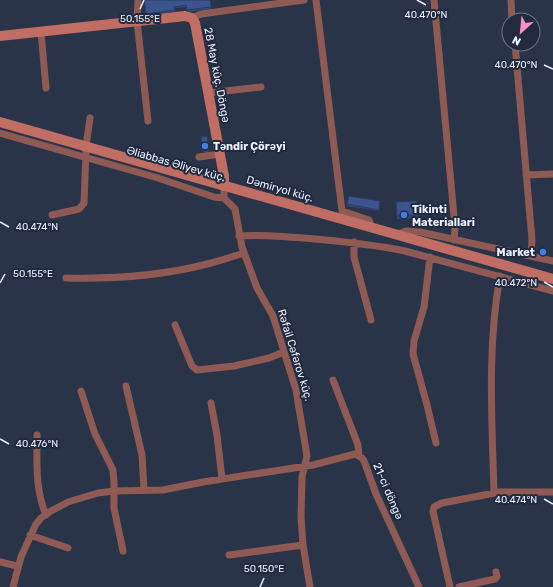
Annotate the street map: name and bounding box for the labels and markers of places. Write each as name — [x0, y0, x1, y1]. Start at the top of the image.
place label: Təndir Çörəyi — [213, 140, 286, 153]
marker: Təndir Çörəyi — [200, 141, 210, 151]
place label: Tikinti Materiallari — [412, 203, 475, 229]
marker: Tikinti Materiallari — [399, 210, 409, 220]
place label: Market — [497, 246, 535, 259]
marker: Market — [538, 247, 548, 257]

